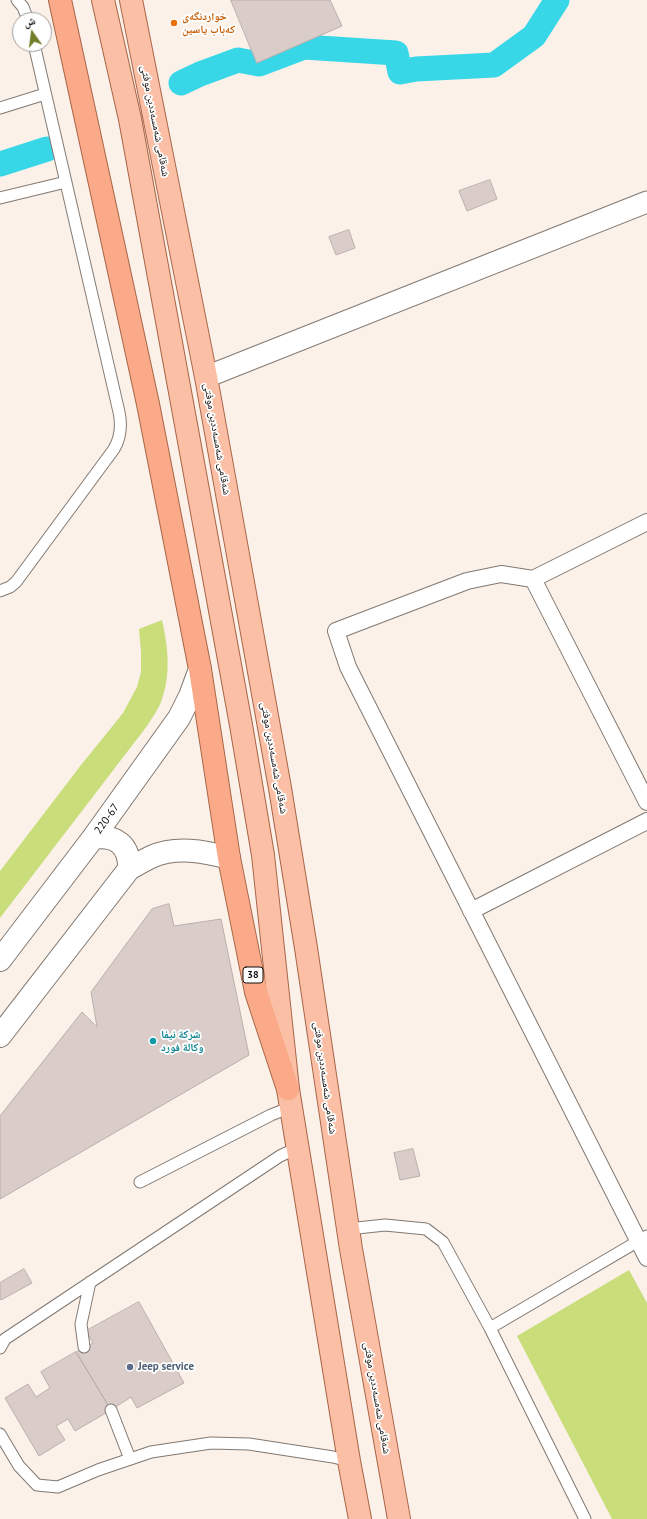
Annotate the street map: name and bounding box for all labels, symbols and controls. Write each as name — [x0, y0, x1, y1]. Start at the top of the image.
place label: خواردنگەی کەباب یاسین — [182, 10, 235, 36]
north arrow — [12, 12, 52, 52]
text: ش — [22, 13, 37, 30]
marker: خواردنگەی کەباب یاسین — [169, 18, 179, 28]
street label: شەقامی شەمسەددین موفتی — [138, 64, 172, 178]
street label: شەقامی شەمسەددین موفتی — [201, 382, 233, 496]
street label: شەقامی شەمسەددین موفتی — [258, 701, 290, 815]
street label: 220-67 — [92, 801, 122, 837]
road number: 38 — [243, 967, 263, 983]
street label: شەقامی شەمسەددین موفتی — [311, 1021, 339, 1135]
place label: شركة نيفا وكالة فورد — [161, 1028, 204, 1054]
marker: شركة نيفا وكالة فورد — [148, 1036, 158, 1046]
street label: شەقامی شەمسەددین موفتی — [361, 1341, 393, 1455]
place label: Jeep service — [138, 1360, 194, 1374]
marker: Jeep service — [125, 1362, 135, 1372]

